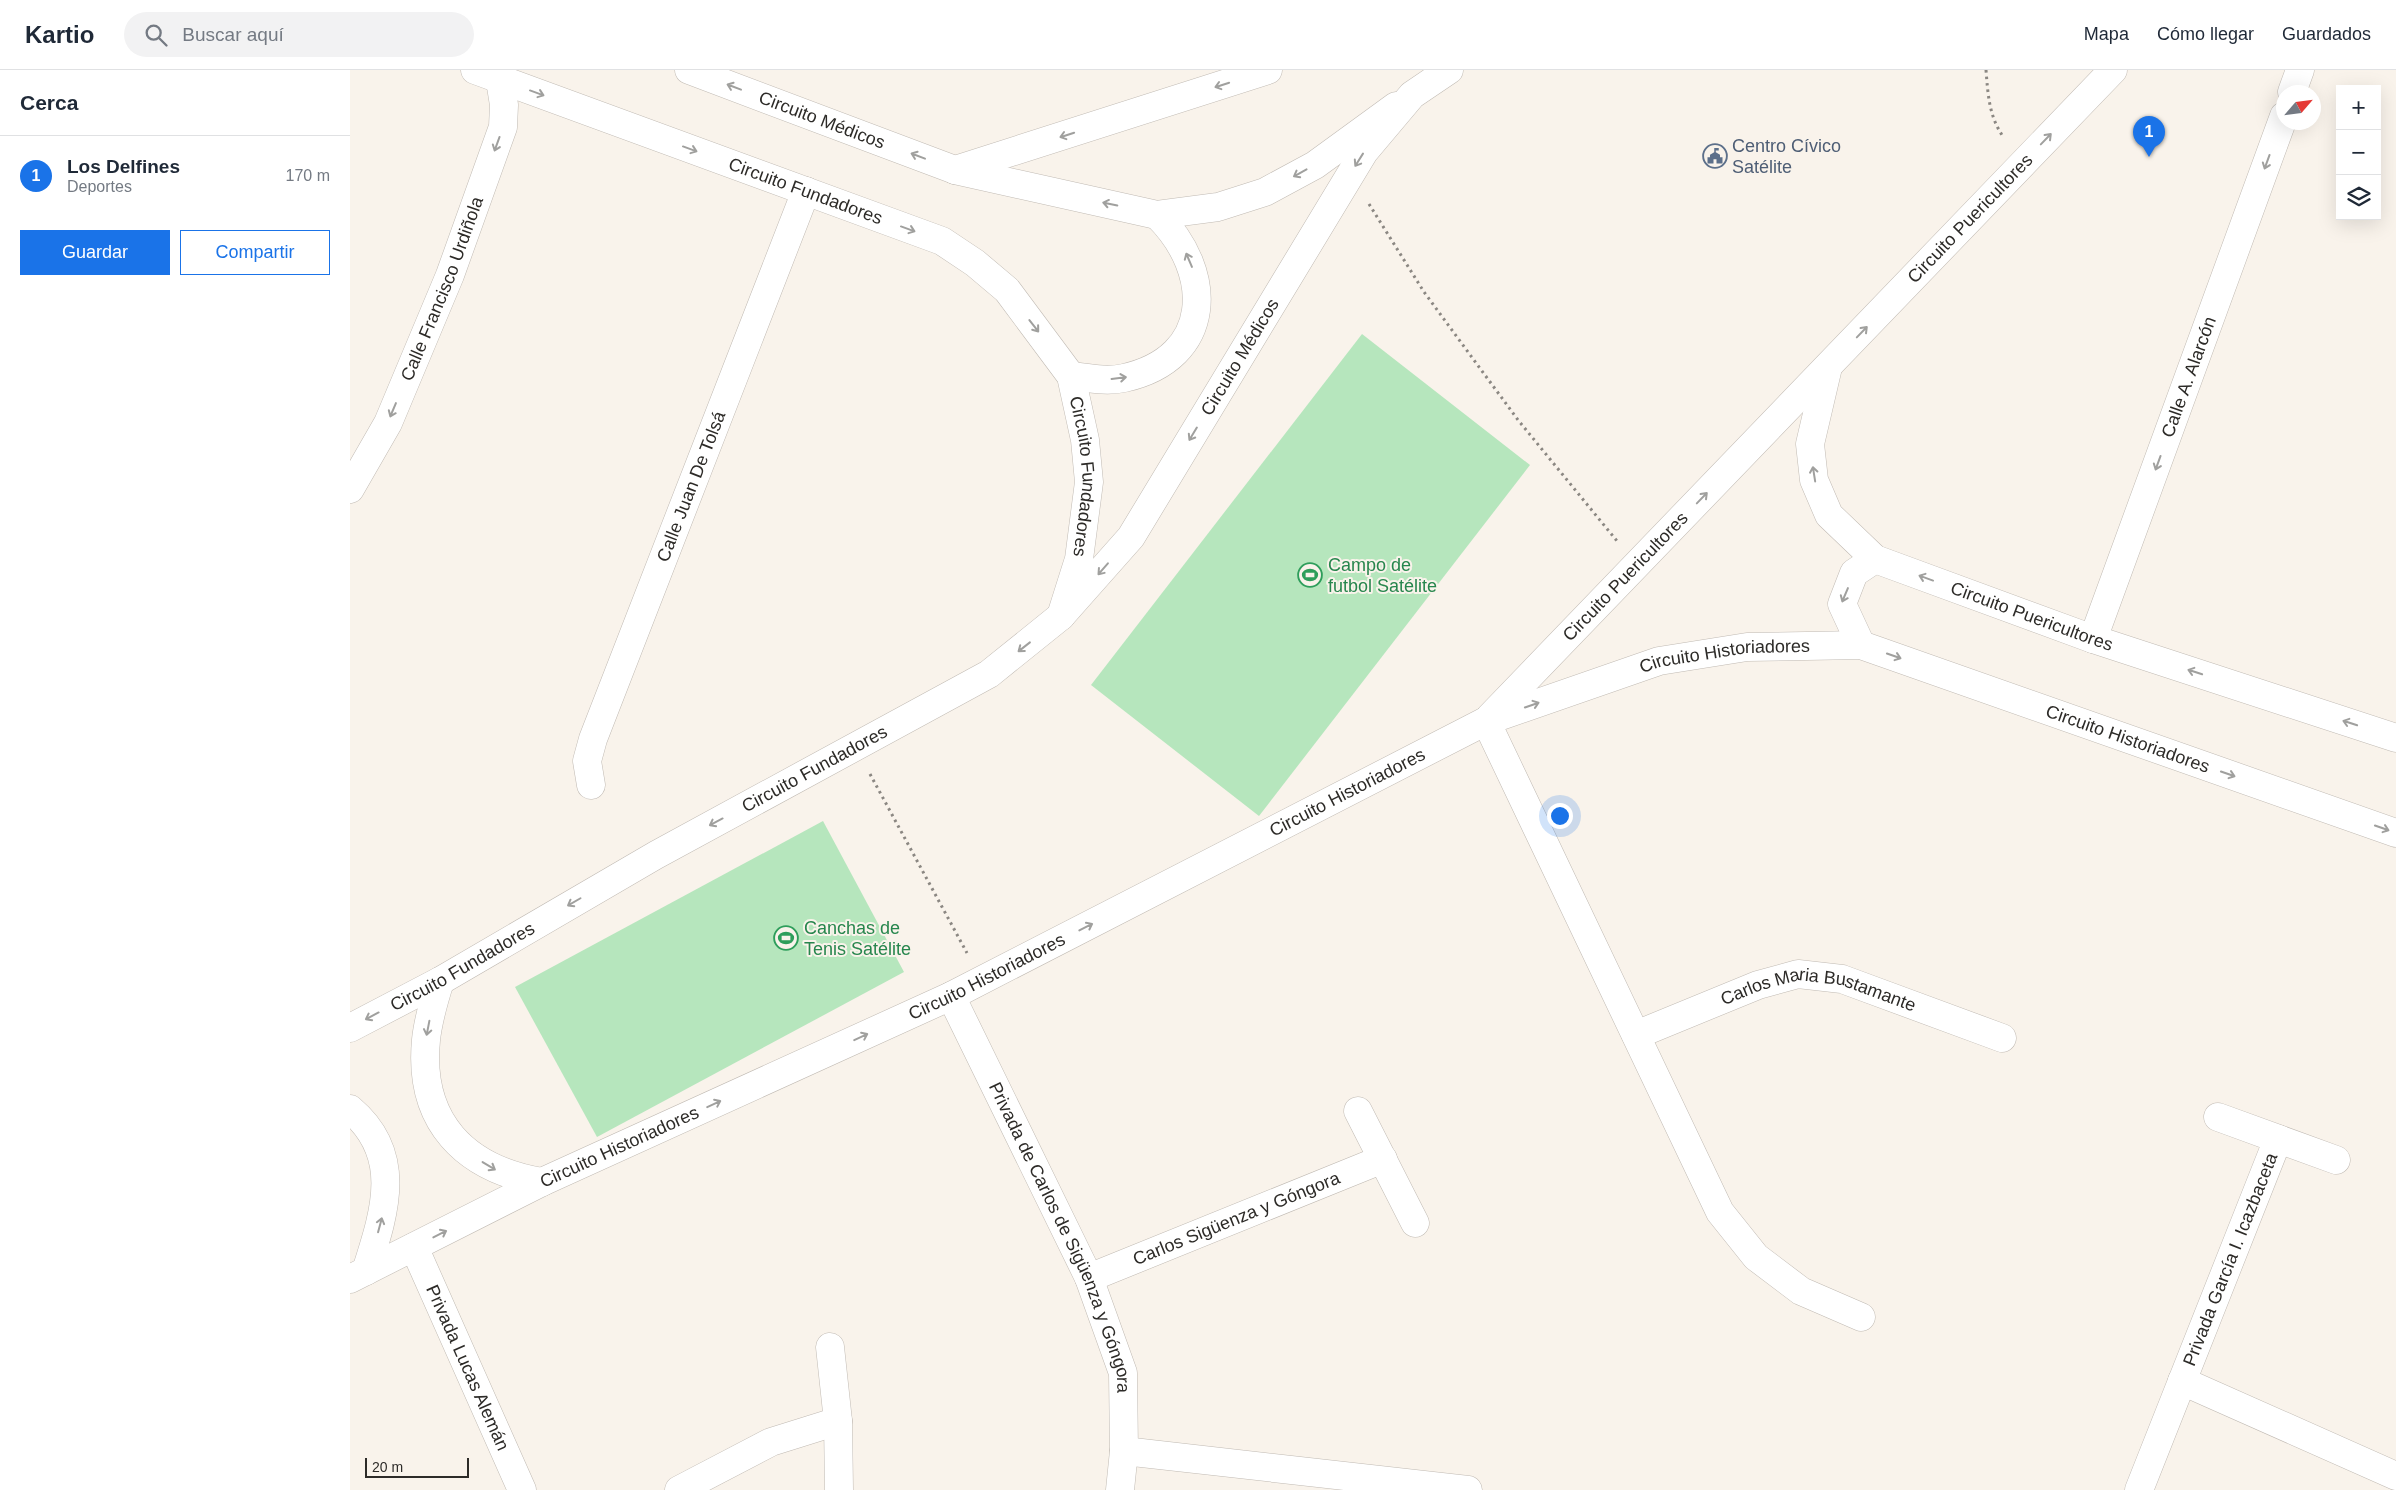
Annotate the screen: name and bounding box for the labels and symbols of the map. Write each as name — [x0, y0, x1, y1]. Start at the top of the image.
one-way arrow — [1214, 81, 1230, 90]
one-way arrow — [726, 82, 742, 91]
north arrow — [2276, 85, 2321, 130]
street label: Circuito Médicos — [756, 87, 888, 153]
one-way arrow — [529, 89, 544, 98]
pin: 1 — [2133, 116, 2165, 157]
one-way arrow — [1059, 130, 1075, 140]
one-way arrow — [2040, 133, 2053, 145]
one-way arrow — [492, 136, 501, 152]
place label: Centro Cívico Satélite — [1732, 136, 1841, 177]
public building icon: Centro Cívico Satélite — [1702, 143, 1728, 169]
one-way arrow — [682, 145, 697, 154]
street label: Circuito Puericultores — [1903, 150, 2037, 287]
one-way arrow — [911, 151, 927, 160]
one-way arrow — [1354, 153, 1364, 167]
street label: Circuito Fundadores — [726, 154, 885, 228]
one-way arrow — [2262, 154, 2271, 169]
one-way arrow — [1293, 168, 1308, 178]
street label: Calle Francisco Urdiñola — [397, 193, 488, 384]
one-way arrow — [1102, 199, 1118, 208]
one-way arrow — [900, 225, 915, 234]
one-way arrow — [1184, 252, 1193, 267]
street label: Circuito Médicos — [1197, 295, 1283, 419]
street label: Calle A. Alarcón — [2158, 314, 2220, 440]
one-way arrow — [1029, 319, 1040, 332]
one-way arrow — [1856, 326, 1868, 338]
one-way arrow — [1111, 373, 1127, 383]
street label: Circuito Fundadores — [1066, 394, 1099, 558]
one-way arrow — [388, 402, 398, 417]
street label: Calle Juan De Tolsá — [653, 408, 730, 565]
one-way arrow — [1188, 426, 1198, 440]
one-way arrow — [2153, 455, 2162, 470]
one-way arrow — [1808, 466, 1818, 482]
one-way arrow — [1696, 491, 1708, 504]
street label: Circuito Puericultores — [1559, 508, 1692, 645]
place label: Campo de futbol Satélite — [1328, 555, 1437, 596]
one-way arrow — [1098, 562, 1109, 575]
sports icon: Campo de futbol Satélite — [1297, 562, 1323, 588]
one-way arrow — [1919, 573, 1935, 582]
street label: Circuito Puericultores — [1948, 578, 2115, 655]
one-way arrow — [1840, 587, 1850, 602]
street label: Circuito Historiadores — [1637, 636, 1810, 677]
one-way arrow — [1018, 642, 1031, 653]
one-way arrow — [1885, 652, 1901, 661]
one-way arrow — [2188, 667, 2204, 677]
one-way arrow — [1523, 700, 1539, 710]
street label: Circuito Historiadores — [2043, 701, 2212, 777]
one-way arrow — [2342, 718, 2358, 727]
street label: Circuito Fundadores — [738, 721, 891, 816]
street label: Circuito Historiadores — [1266, 744, 1428, 841]
one-way arrow — [2220, 770, 2236, 779]
your location — [1547, 803, 1573, 829]
one-way arrow — [709, 818, 724, 828]
one-way arrow — [2374, 824, 2389, 833]
one-way arrow — [568, 898, 582, 908]
street label: Circuito Fundadores — [387, 918, 538, 1015]
place label: Canchas de Tenis Satélite — [804, 918, 911, 959]
one-way arrow — [1078, 922, 1093, 931]
sports icon: Canchas de Tenis Satélite — [773, 925, 799, 951]
street label: Circuito Historiadores — [905, 929, 1068, 1024]
text: Carlos Maria Bustamante — [1718, 964, 1919, 1015]
street label: Carlos Maria Bustamante — [1716, 993, 1920, 1019]
one-way arrow — [365, 1012, 380, 1021]
one-way arrow — [423, 1020, 432, 1036]
one-way arrow — [854, 1031, 869, 1041]
street label: Privada de Carlos de Sigüenza y Góngora — [985, 1079, 1134, 1394]
one-way arrow — [706, 1099, 721, 1109]
street label: Circuito Historiadores — [537, 1102, 702, 1192]
street label: Privada García I. Icazbaceta — [2179, 1149, 2282, 1369]
one-way arrow — [481, 1161, 495, 1171]
street label: Carlos Sigüenza y Góngora — [1130, 1167, 1344, 1269]
one-way arrow — [376, 1217, 385, 1233]
one-way arrow — [433, 1229, 448, 1239]
street label: Privada Lucas Alemán — [422, 1282, 513, 1454]
scale bar — [365, 1455, 469, 1478]

